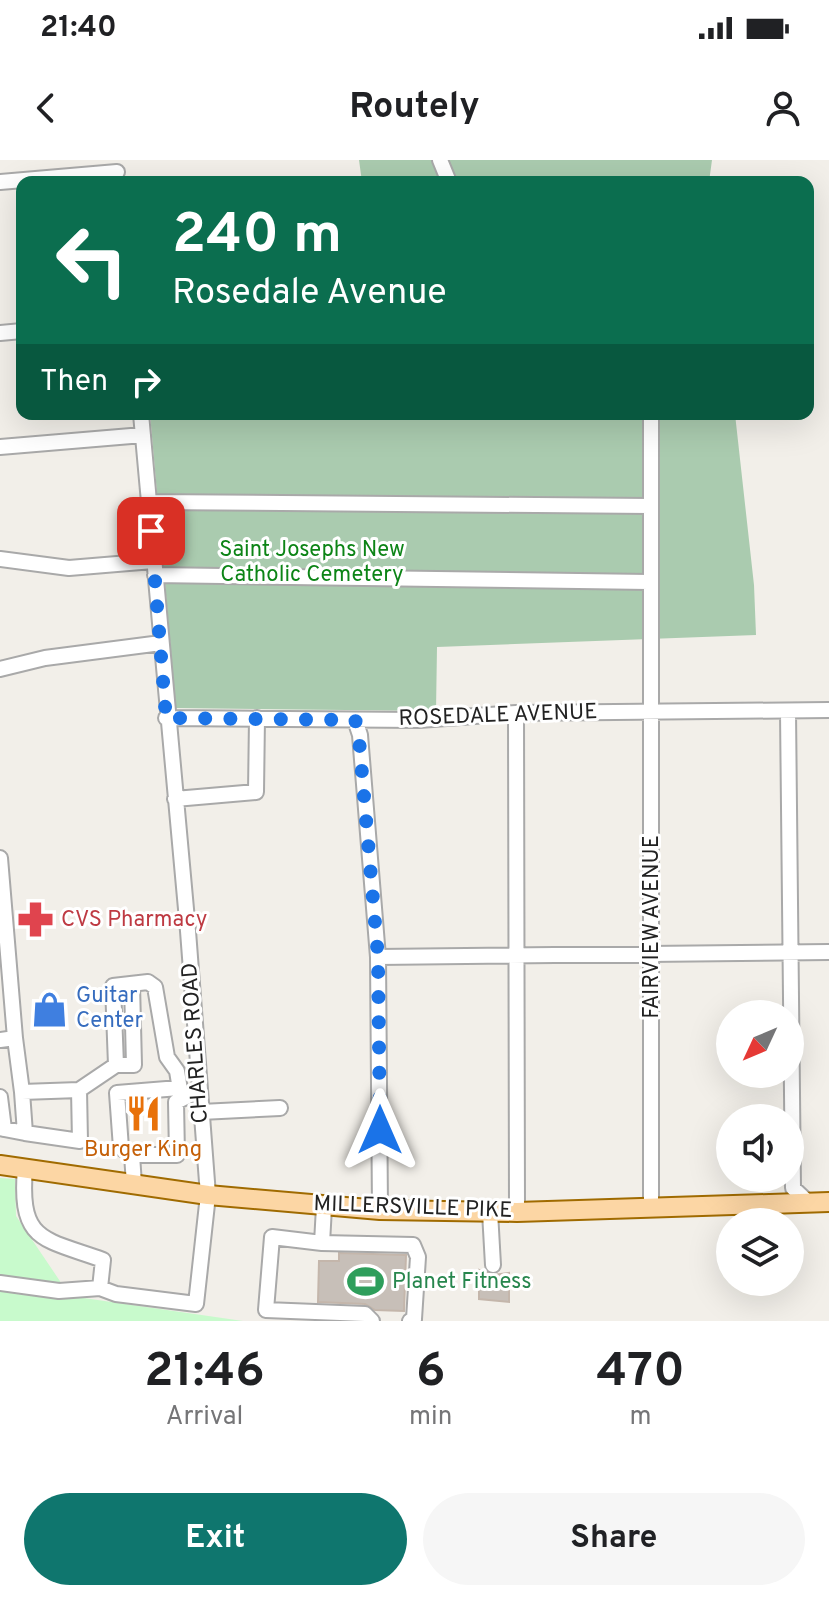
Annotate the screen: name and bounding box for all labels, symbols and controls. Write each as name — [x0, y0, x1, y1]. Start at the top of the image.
text: 21:40 — [40, 10, 117, 47]
text: Routely — [349, 85, 480, 131]
icon: back — [24, 86, 68, 130]
icon: person — [761, 86, 805, 130]
text: 240 m — [172, 202, 342, 272]
icon: left — [40, 208, 144, 312]
text: Rosedale Avenue — [172, 271, 447, 317]
icon: right — [124, 360, 168, 404]
text: Then — [40, 364, 108, 401]
pin — [117, 497, 185, 565]
icon: arrive — [129, 509, 173, 553]
park label: Saint Josephs New Catholic Cemetery — [219, 537, 405, 589]
street label: ROSEDALE AVENUE — [398, 699, 598, 733]
street label: FAIRVIEW AVENUE — [639, 835, 666, 1019]
pharmacy icon: CVS Pharmacy — [16, 901, 54, 939]
place label: CVS Pharmacy — [61, 907, 207, 934]
street label: CHARLES ROAD — [177, 962, 215, 1124]
place label: Guitar Center — [76, 983, 144, 1035]
shop icon: Guitar Center — [31, 990, 69, 1028]
north arrow — [716, 1000, 804, 1088]
map controls — [716, 1000, 804, 1296]
position arrow — [338, 1088, 422, 1172]
restaurant icon: Burger King — [124, 1095, 162, 1133]
button: sound — [716, 1104, 804, 1192]
place label: Burger King — [84, 1137, 202, 1164]
street label: MILLERSVILLE PIKE — [313, 1191, 513, 1225]
button: layers — [716, 1208, 804, 1296]
sports icon: Planet Fitness — [347, 1263, 385, 1301]
place label: Planet Fitness — [392, 1269, 532, 1296]
text: 21:46 — [144, 1343, 265, 1403]
text: 6 — [416, 1343, 445, 1403]
text: 470 — [596, 1343, 685, 1403]
text: Arrival — [166, 1401, 243, 1434]
text: min — [409, 1401, 452, 1434]
text: m — [630, 1401, 652, 1434]
button: Exit — [24, 1493, 407, 1585]
button: Share — [423, 1493, 805, 1585]

